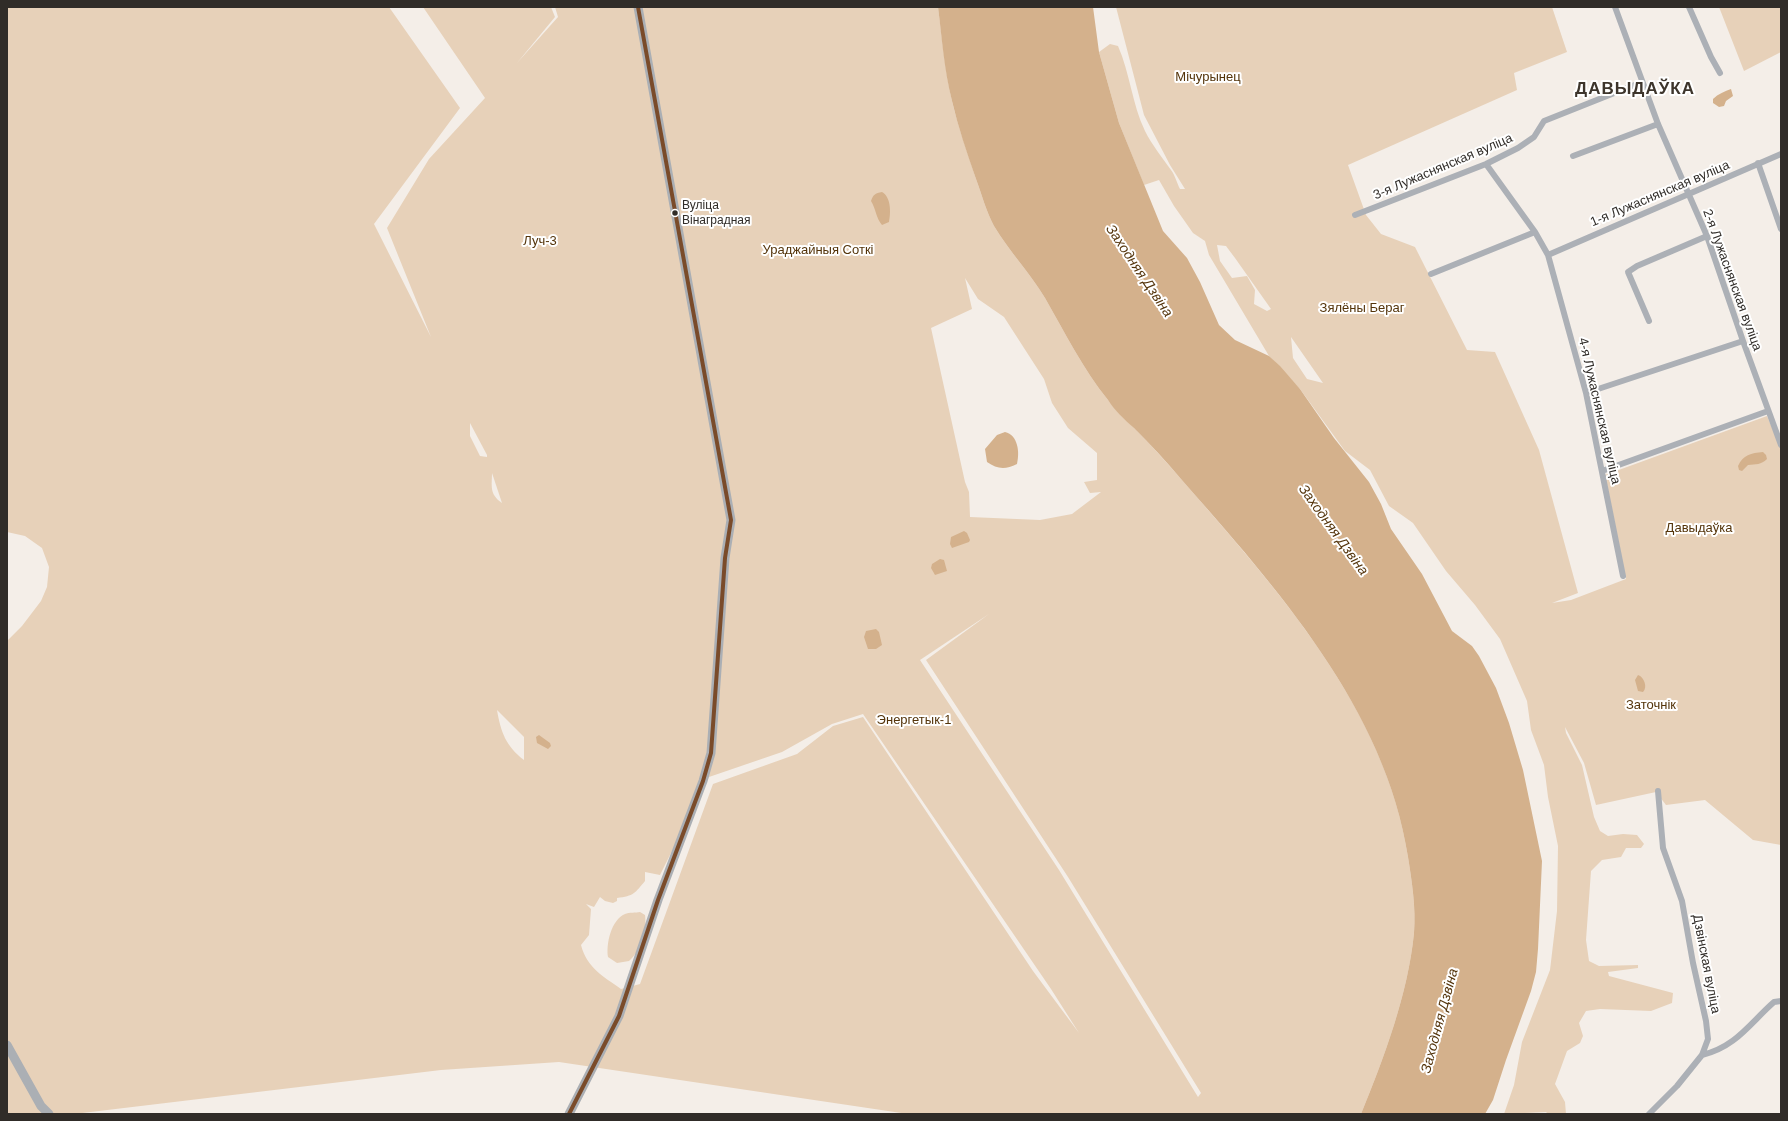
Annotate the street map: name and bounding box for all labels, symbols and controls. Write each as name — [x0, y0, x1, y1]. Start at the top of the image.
park label: Мічурынец — [1175, 69, 1241, 85]
district label: ДАВЫДАЎКА — [1575, 79, 1695, 99]
street label: 3-я Лужаснянская вуліца — [1371, 131, 1515, 203]
street label: 1-я Лужаснянская вуліца — [1588, 158, 1732, 230]
place label: Вуліца Вінаградная — [682, 199, 750, 227]
street label: 2-я Лужаснянская вуліца — [1699, 207, 1765, 353]
marker: Вуліца Вінаградная — [670, 208, 680, 218]
water label: Заходняя Дзвіна — [1102, 222, 1176, 320]
park label: Луч-3 — [523, 233, 557, 249]
park label: Ураджайныя Соткі — [763, 242, 873, 258]
park label: Зялёны Бераг — [1320, 300, 1404, 316]
street label: 4-я Лужаснянская вуліца — [1575, 336, 1623, 486]
water label: Заходняя Дзвіна — [1294, 481, 1372, 579]
park label: Давыдаўка — [1666, 520, 1732, 536]
park label: Заточнік — [1626, 697, 1676, 713]
park label: Энергетык-1 — [877, 712, 951, 728]
street label: Дзвінская вуліца — [1689, 913, 1723, 1015]
water label: Заходняя Дзвіна — [1418, 967, 1462, 1075]

